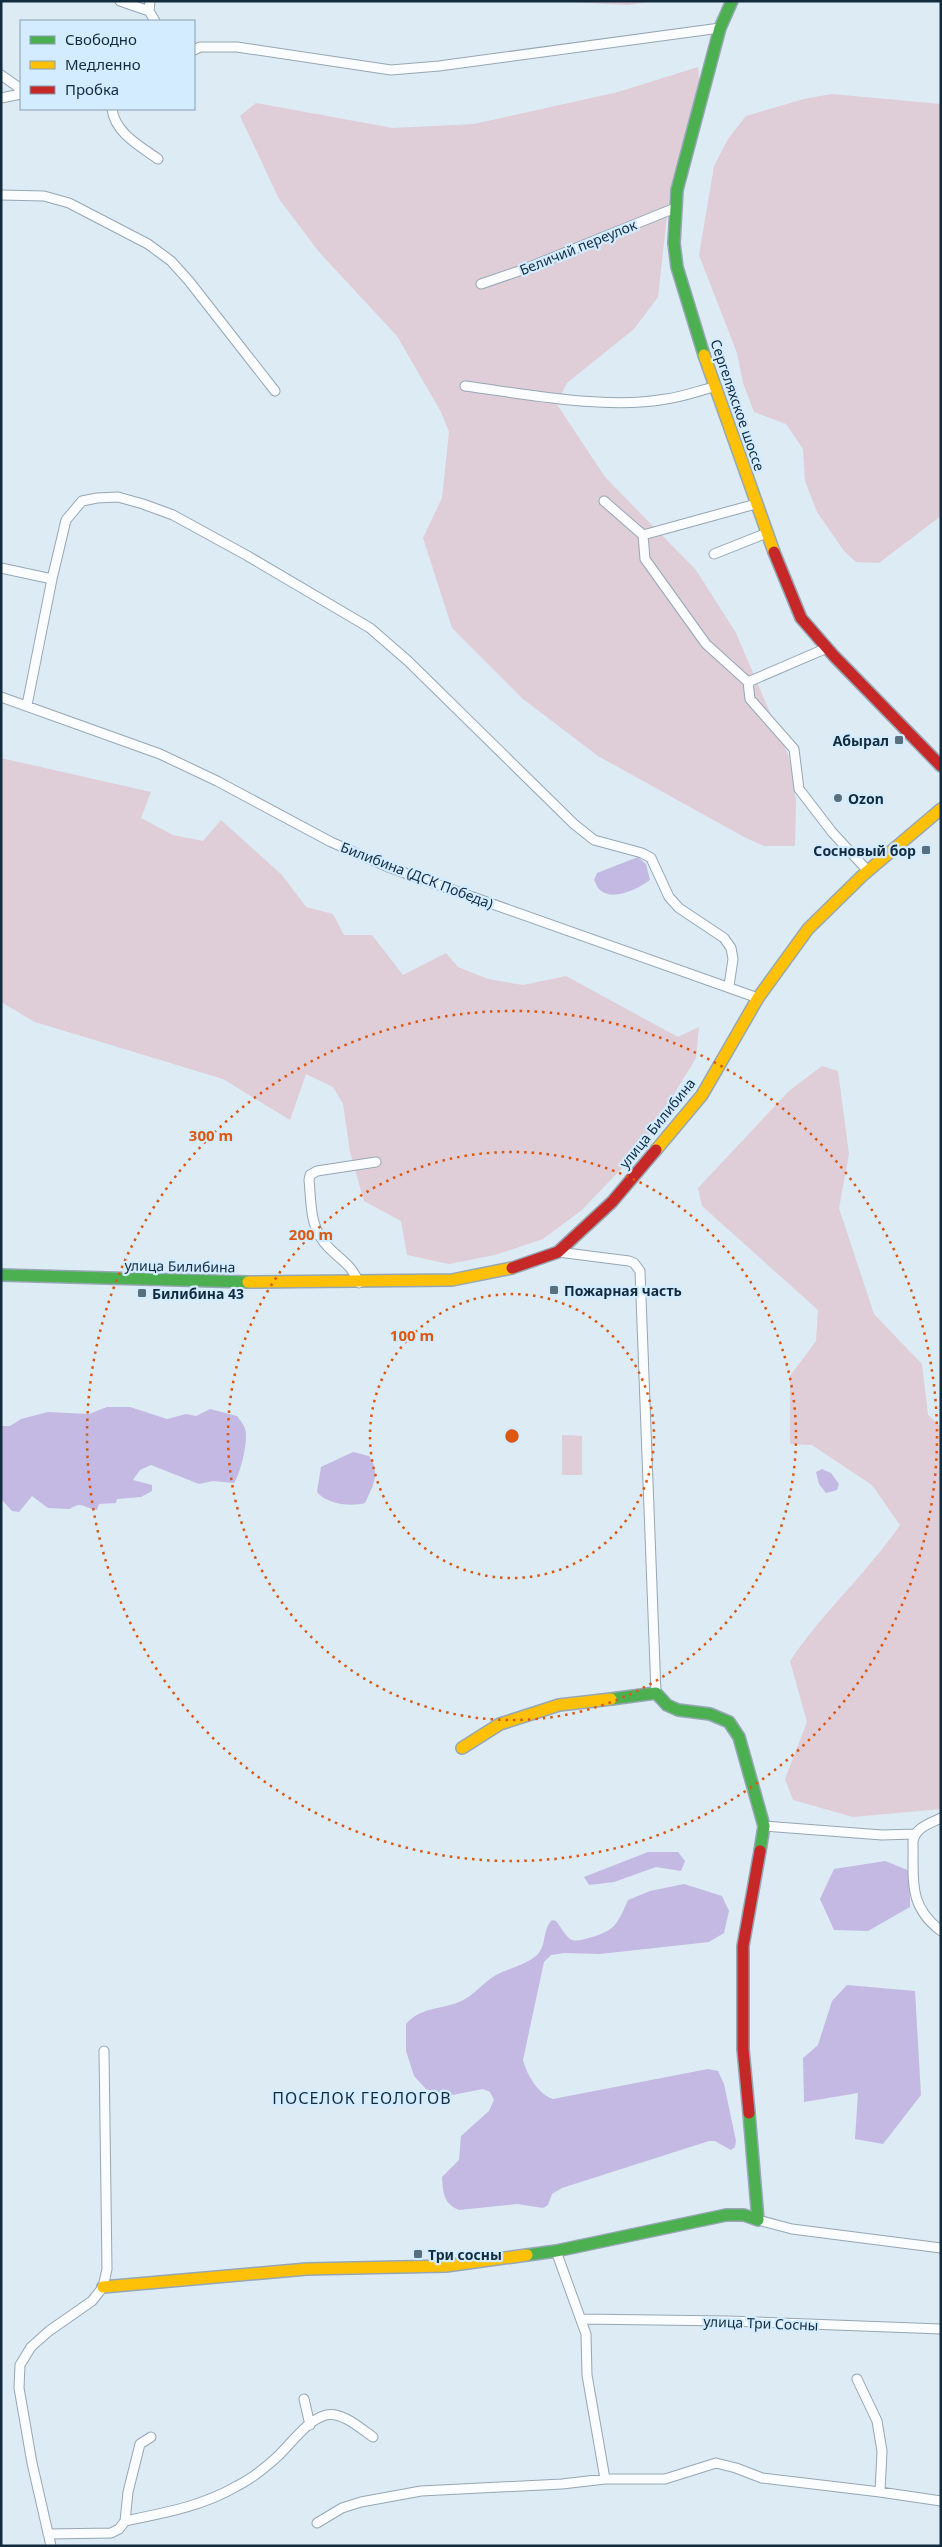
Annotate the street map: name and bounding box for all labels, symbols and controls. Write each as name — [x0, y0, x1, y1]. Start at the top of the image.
legend — [20, 20, 195, 110]
text: Свободно — [65, 29, 137, 49]
text: Медленно — [65, 54, 141, 74]
text: Пробка — [65, 79, 119, 99]
street label: Беличий переулок — [517, 215, 640, 279]
street label: Сергеляхское шоссе — [707, 337, 770, 474]
place label: Абырал — [833, 731, 889, 750]
marker: Абырал — [893, 734, 905, 746]
place label: Ozon — [848, 789, 884, 808]
marker: Ozon — [832, 792, 844, 804]
street label: Билибина (ДСК Победа) — [338, 837, 496, 913]
place label: Сосновый бор — [813, 841, 916, 860]
marker: Сосновый бор — [920, 844, 932, 856]
street label: улица Билибина — [615, 1074, 699, 1172]
text: 300 m — [189, 1125, 233, 1145]
text: 200 m — [289, 1224, 333, 1244]
street label: улица Билибина — [124, 1256, 236, 1276]
place label: Пожарная часть — [564, 1281, 682, 1300]
place label: Билибина 43 — [152, 1284, 244, 1303]
marker: Пожарная часть — [548, 1284, 560, 1296]
marker: Билибина 43 — [136, 1287, 148, 1299]
text: 100 m — [390, 1325, 434, 1345]
centre of rings — [503, 1427, 521, 1445]
district label: ПОСЕЛОК ГЕОЛОГОВ — [272, 2087, 452, 2109]
place label: Три сосны — [428, 2245, 502, 2264]
marker: Три сосны — [412, 2248, 424, 2260]
street label: улица Три Сосны — [703, 2311, 819, 2335]

